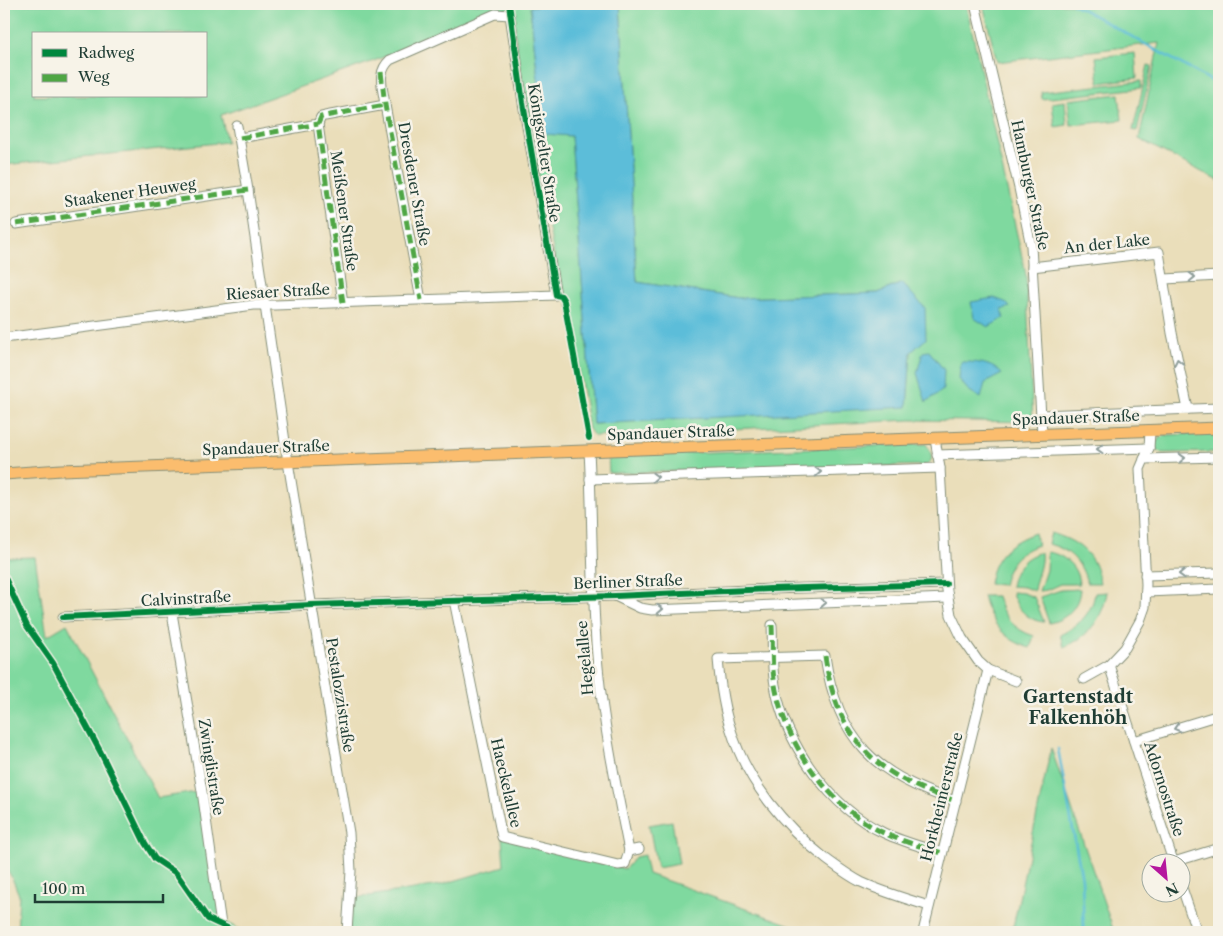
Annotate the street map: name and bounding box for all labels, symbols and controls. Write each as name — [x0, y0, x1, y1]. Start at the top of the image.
legend — [32, 32, 208, 98]
text: Radweg — [78, 43, 134, 62]
text: Weg — [77, 67, 110, 86]
street label: Königszelter Straße — [524, 82, 565, 224]
street label: Hamburger Straße — [1007, 118, 1054, 252]
street label: Dresdener Straße — [394, 120, 435, 248]
street label: Meißener Straße — [327, 149, 362, 273]
street label: Staakener Heuweg — [63, 174, 197, 211]
street label: An der Lake — [1062, 230, 1151, 258]
one-way arrow — [1188, 272, 1196, 283]
street label: Riesaer Straße — [226, 279, 330, 304]
one-way arrow — [1173, 357, 1184, 366]
street label: Spandauer Straße — [1012, 406, 1140, 429]
street label: Spandauer Straße — [607, 421, 735, 444]
street label: Spandauer Straße — [202, 436, 330, 459]
one-way arrow — [1096, 444, 1104, 454]
one-way arrow — [1178, 453, 1186, 463]
one-way arrow — [814, 466, 822, 477]
one-way arrow — [652, 472, 659, 482]
one-way arrow — [1178, 569, 1186, 579]
street label: Berliner Straße — [573, 570, 683, 593]
street label: Calvinstraße — [140, 587, 232, 610]
one-way arrow — [819, 597, 827, 608]
one-way arrow — [657, 604, 665, 615]
street label: Hegelallee — [572, 620, 597, 696]
street label: Pestalozzistraße — [322, 636, 359, 754]
district label: Gartenstadt Falkenhöh — [1023, 686, 1134, 729]
street label: Zwinglistraße — [194, 717, 229, 817]
one-way arrow — [1173, 722, 1181, 732]
street label: Horkheimerstraße — [916, 730, 967, 863]
street label: Haeckelallee — [487, 736, 526, 830]
street label: Adornostraße — [1140, 738, 1189, 839]
north arrow — [1140, 854, 1190, 904]
scale bar — [35, 871, 162, 903]
text: 100 m — [42, 879, 85, 898]
text: N — [1162, 879, 1181, 900]

